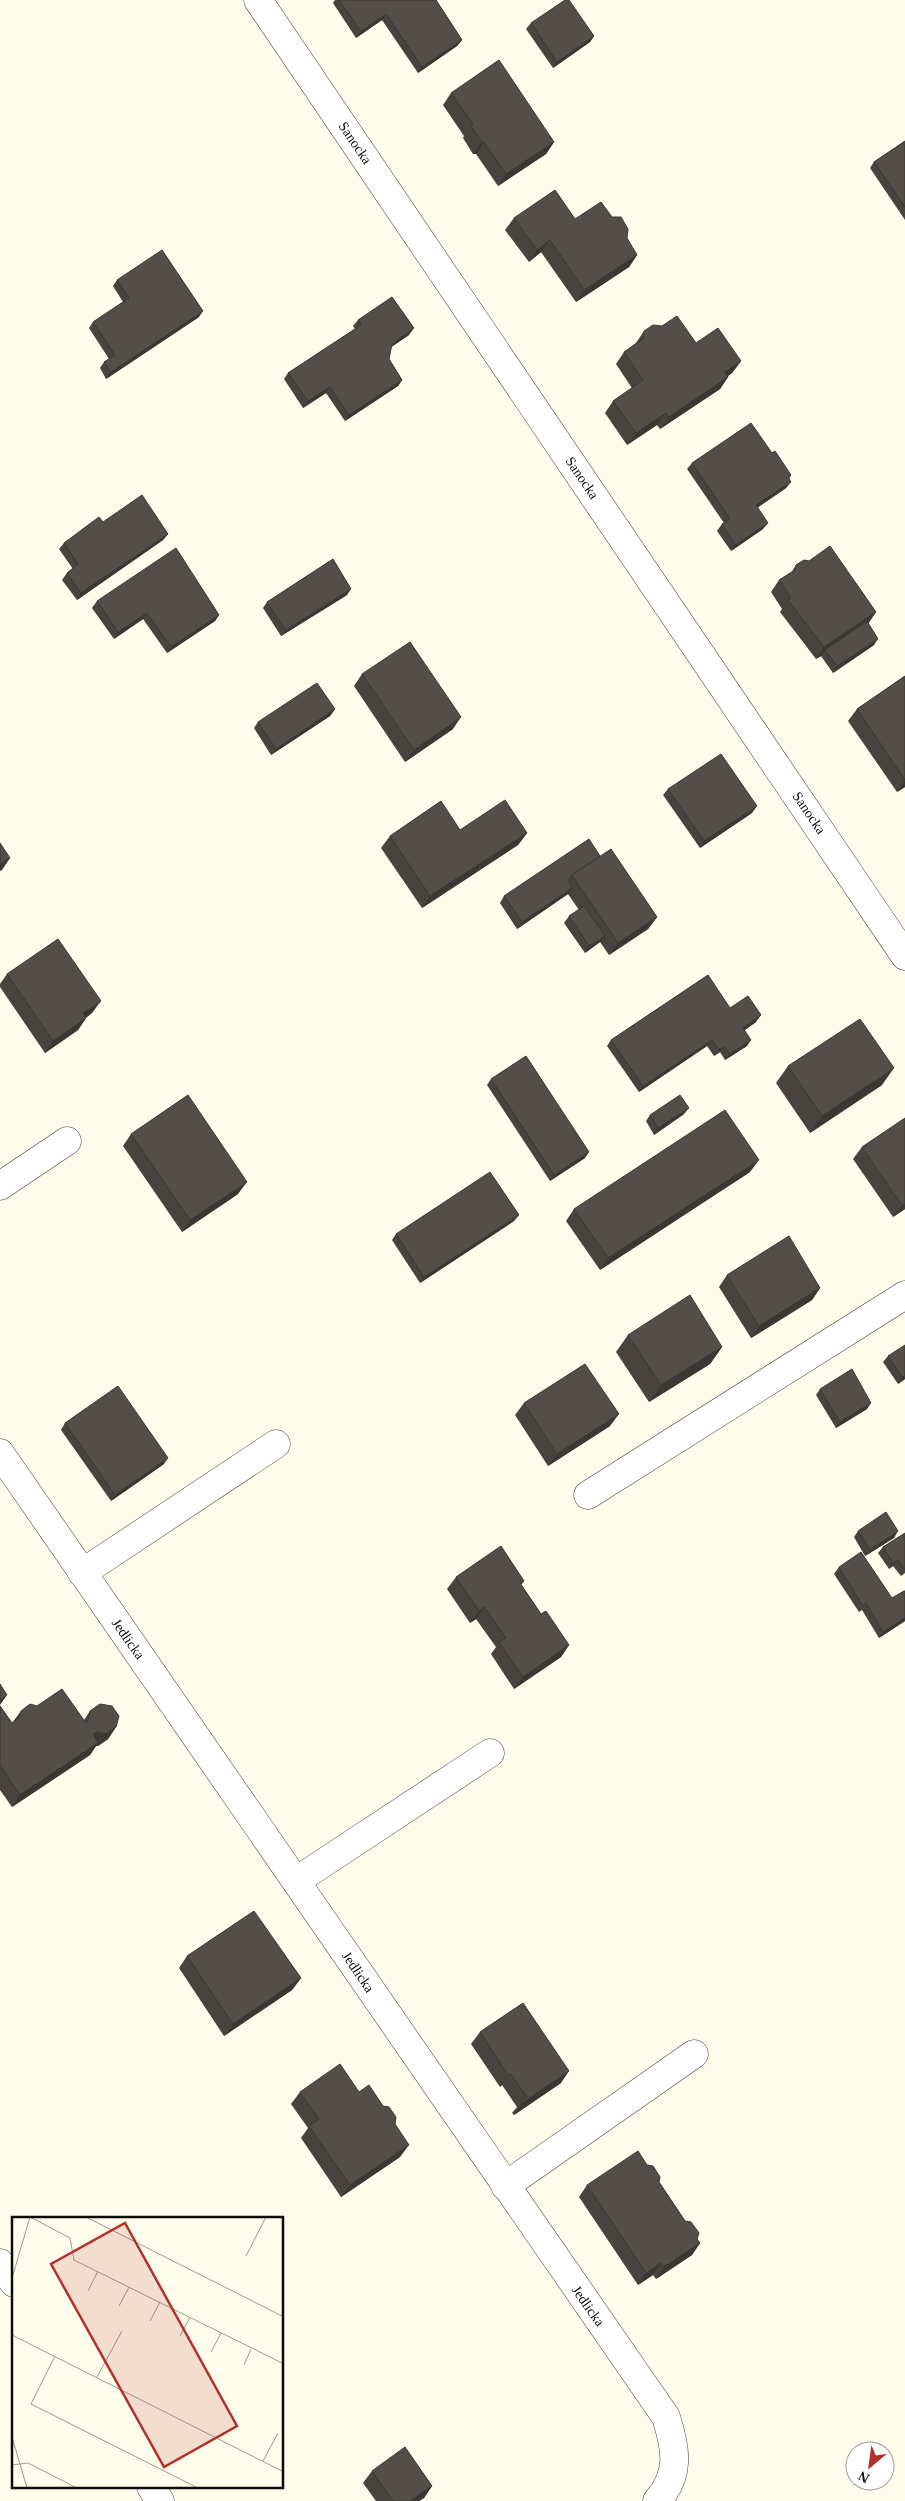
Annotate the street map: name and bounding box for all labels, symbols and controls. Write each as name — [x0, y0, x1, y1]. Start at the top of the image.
street label: Sanocka — [336, 119, 375, 168]
street label: Sanocka — [563, 454, 602, 503]
street label: Sanocka — [790, 789, 829, 838]
street label: Jedlicka — [109, 1616, 148, 1663]
street label: Jedlicka — [339, 1949, 377, 1996]
inset map — [12, 2217, 284, 2488]
street label: Jedlicka — [569, 2283, 608, 2330]
north arrow — [845, 2441, 895, 2491]
text: N — [856, 2468, 872, 2486]

